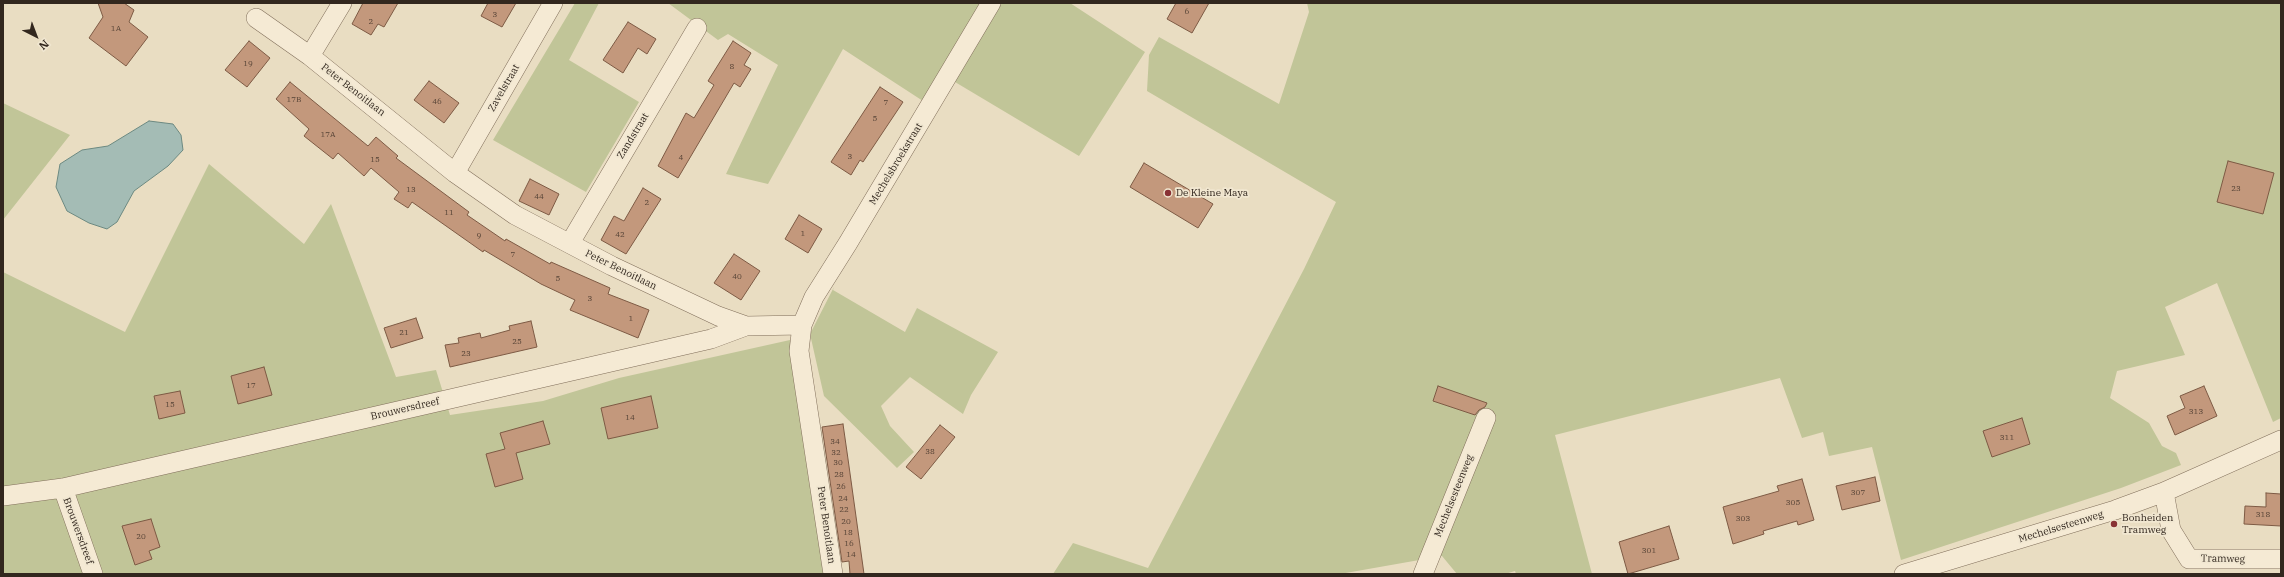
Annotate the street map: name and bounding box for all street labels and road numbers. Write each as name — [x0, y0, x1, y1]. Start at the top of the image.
street label: Peter Benoitlaan — [319, 61, 387, 119]
street label: Zavelstraat — [486, 62, 522, 114]
street label: Zandstraat — [615, 111, 651, 161]
street label: Mechelsbroekstraat — [867, 121, 925, 207]
street label: Peter Benoitlaan — [583, 247, 659, 293]
street label: Brouwersdreef — [370, 395, 440, 423]
street label: Mechelsesteenweg — [1432, 453, 1476, 539]
street label: Peter Benoitlaan — [815, 485, 837, 565]
street label: Brouwersdreef — [60, 496, 96, 566]
street label: Mechelsesteenweg — [2017, 508, 2105, 546]
street label: Tramweg — [2201, 553, 2245, 565]

